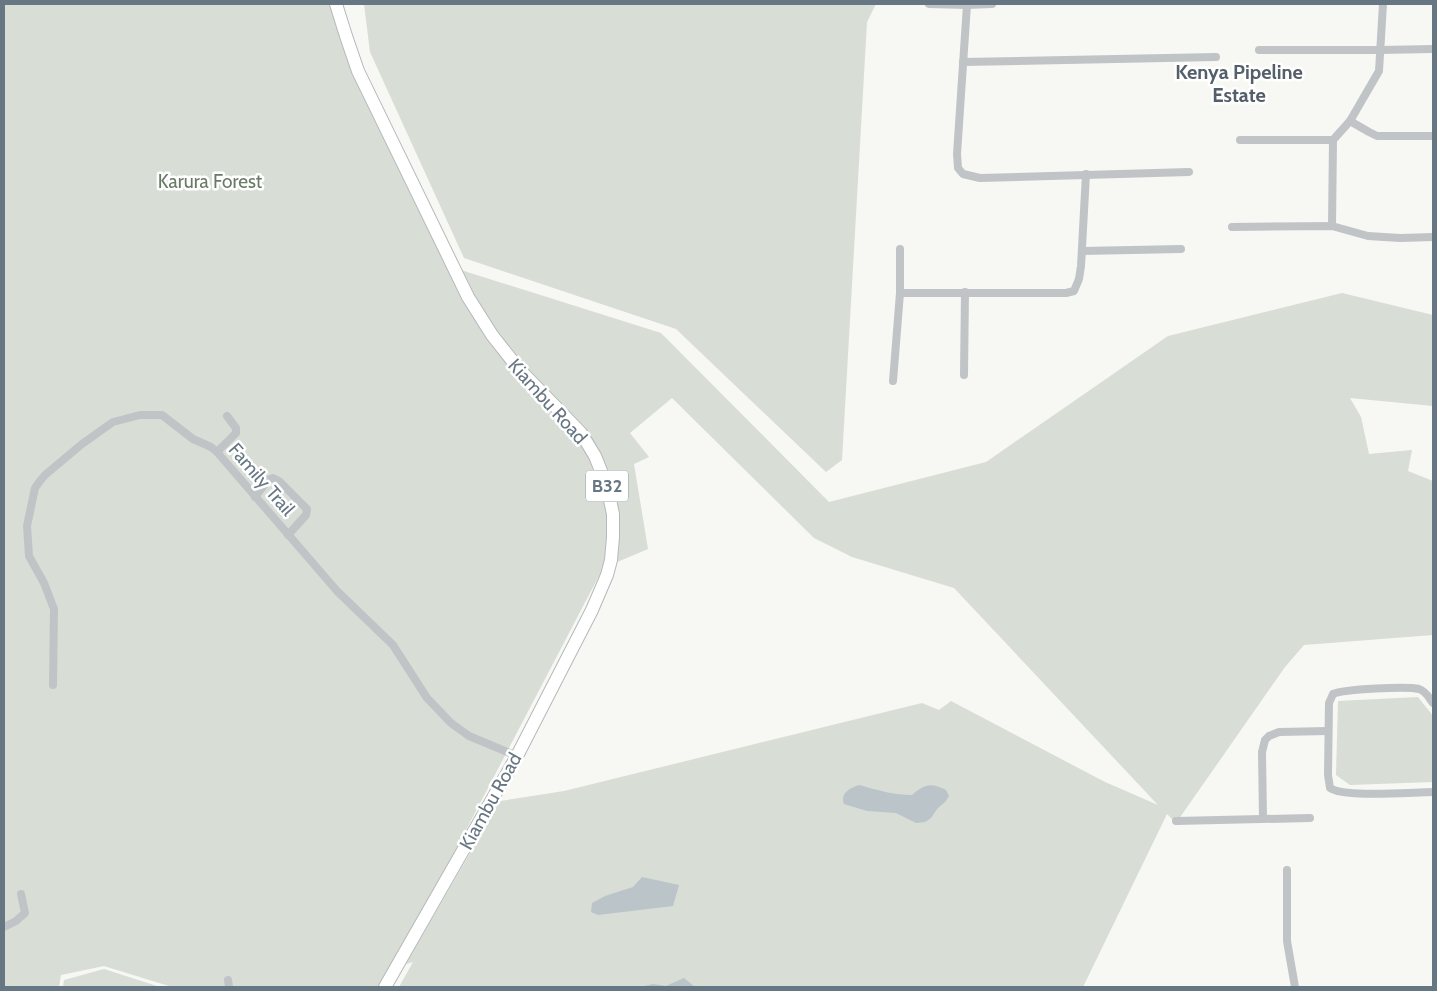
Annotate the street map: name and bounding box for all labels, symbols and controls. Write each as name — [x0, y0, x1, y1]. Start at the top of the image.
district label: Kenya Pipeline Estate — [1175, 60, 1303, 107]
park label: Karura Forest — [158, 170, 263, 193]
street label: Kiambu Road — [503, 354, 592, 449]
street label: Family Trail — [224, 438, 300, 521]
road number: B32 — [586, 471, 628, 502]
street label: Kiambu Road — [454, 749, 526, 854]

